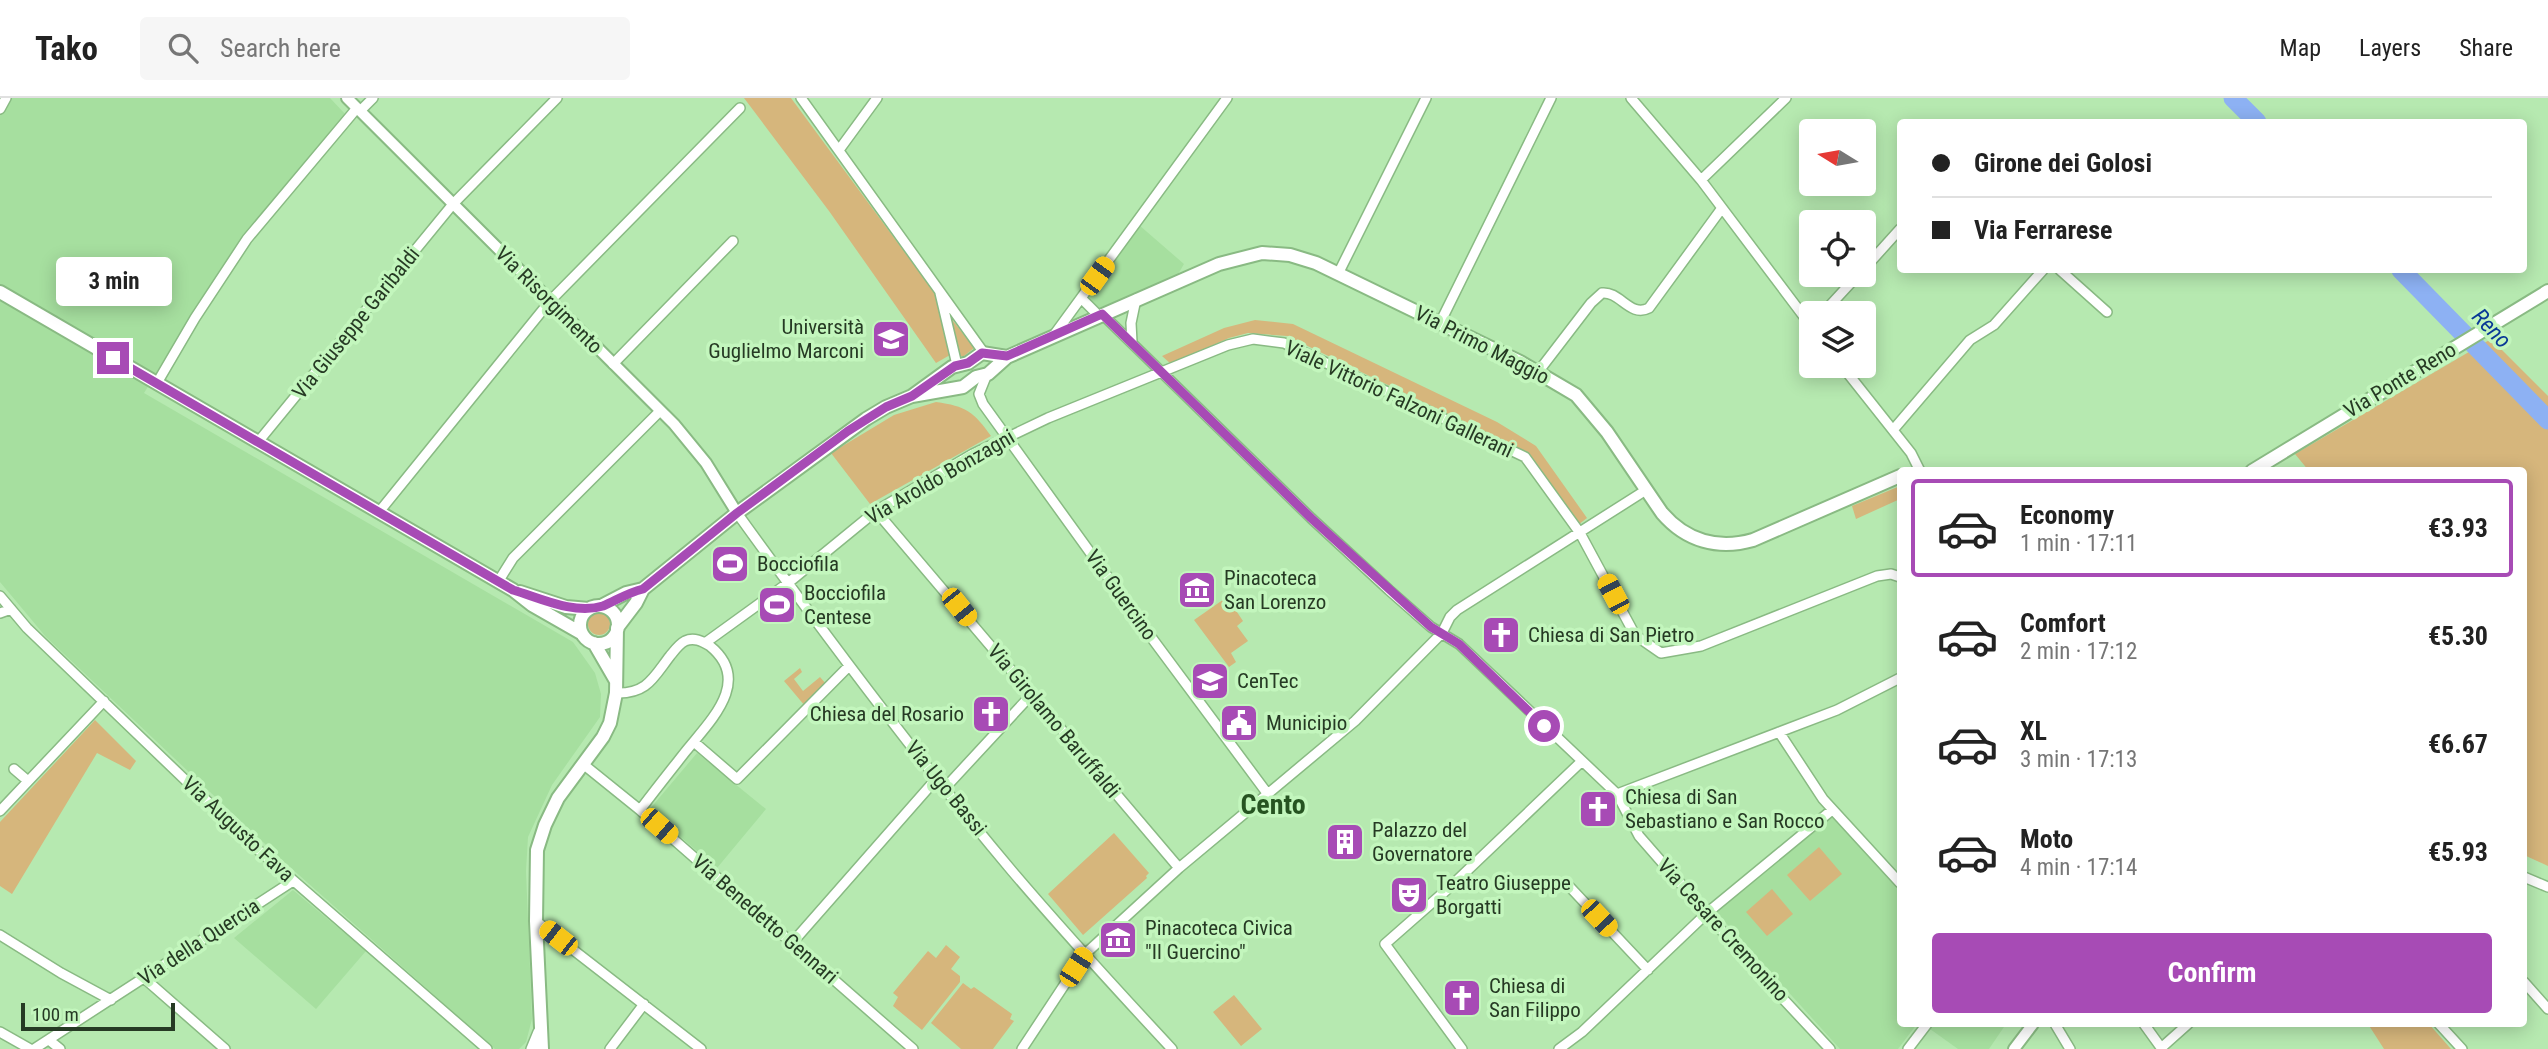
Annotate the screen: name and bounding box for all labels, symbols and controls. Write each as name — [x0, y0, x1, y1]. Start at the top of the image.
search box — [140, 17, 630, 80]
text: Tako — [35, 29, 98, 68]
icon: search — [164, 29, 202, 67]
text: Search here — [220, 33, 341, 63]
text: Map — [2280, 34, 2321, 62]
text: Layers — [2359, 34, 2421, 62]
text: Share — [2459, 34, 2513, 62]
north arrow — [1799, 119, 1876, 196]
map controls — [1799, 119, 1876, 378]
text: Girone dei Golosi — [1974, 148, 2152, 178]
button: locate — [1799, 210, 1876, 287]
text: Via Ferrarese — [1974, 215, 2113, 245]
street label: Via Giuseppe Garibaldi — [288, 242, 424, 404]
street label: Via Risorgimento — [491, 242, 607, 358]
car — [1077, 253, 1118, 299]
callout: 3 min — [55, 257, 171, 306]
text: 3 min — [88, 268, 140, 295]
street label: Via Primo Maggio — [1411, 301, 1553, 389]
button: layers — [1799, 301, 1876, 378]
water label: Reno — [2467, 303, 2517, 354]
place label: Università Guglielmo Marconi — [708, 315, 864, 363]
school or university icon: Università Guglielmo Marconi — [870, 318, 912, 360]
street label: Viale Vittorio Falzoni Gallerani — [1281, 335, 1517, 463]
street label: Via Ponte Reno — [2340, 337, 2460, 423]
route end — [97, 342, 129, 374]
street label: Via Aroldo Bonzagni — [861, 425, 1019, 529]
icon: car — [1936, 497, 1999, 560]
text: Economy — [2020, 500, 2114, 530]
text: €3.93 — [2428, 513, 2488, 543]
text: 1 min · 17:11 — [2020, 530, 2137, 557]
sports icon: Bocciofila — [709, 543, 751, 585]
street label: Via Guercino — [1080, 545, 1162, 645]
place label: Bocciofila — [757, 552, 839, 576]
place label: Pinacoteca San Lorenzo — [1224, 566, 1326, 614]
museum icon: Pinacoteca San Lorenzo — [1176, 569, 1218, 611]
car — [1594, 571, 1633, 617]
place label: Bocciofila Centese — [804, 581, 886, 629]
sports icon: Bocciofila Centese — [756, 584, 798, 626]
car — [938, 584, 981, 630]
icon: car — [1936, 605, 1999, 668]
text: Comfort — [2020, 608, 2106, 638]
church icon: Chiesa di San Pietro — [1480, 614, 1522, 656]
text: €5.30 — [2428, 621, 2488, 651]
place label: Chiesa di San Pietro — [1528, 623, 1694, 647]
text: 2 min · 17:12 — [2020, 638, 2137, 665]
street label: Via Girolamo Baruffaldi — [983, 639, 1125, 803]
school or university icon: CenTec — [1189, 660, 1231, 702]
place label: CenTec — [1237, 669, 1298, 693]
church icon: Chiesa del Rosario — [970, 693, 1012, 735]
place label: Chiesa del Rosario — [810, 702, 964, 726]
public building icon: Municipio — [1218, 702, 1260, 744]
route start — [1528, 710, 1560, 742]
place label: Municipio — [1266, 711, 1347, 735]
icon: car — [1936, 713, 1999, 776]
text: XL — [2020, 716, 2047, 746]
text: €6.67 — [2428, 729, 2488, 759]
street label: Via Ugo Bassi — [901, 736, 991, 840]
text: 3 min · 17:13 — [2020, 746, 2137, 773]
street label: Via Augusto Fava — [177, 771, 299, 887]
place label: Chiesa di San Sebastiano e San Rocco — [1625, 785, 1825, 833]
district label: Cento — [1240, 788, 1306, 821]
church icon: Chiesa di San Sebastiano e San Rocco — [1577, 788, 1619, 830]
car — [637, 804, 682, 848]
place label: Palazzo del Governatore — [1372, 818, 1473, 866]
building icon: Palazzo del Governatore — [1324, 821, 1366, 863]
icon: car — [1936, 821, 1999, 884]
text: Moto — [2020, 824, 2073, 854]
text: €5.93 — [2428, 837, 2488, 867]
street label: Via Benedetto Gennari — [687, 849, 843, 989]
street label: Via Cesare Cremonino — [1653, 854, 1793, 1006]
text: 4 min · 17:14 — [2020, 854, 2137, 881]
place label: Teatro Giuseppe Borgatti — [1436, 871, 1571, 919]
theatre icon: Teatro Giuseppe Borgatti — [1388, 874, 1430, 916]
street label: Via della Quercia — [134, 894, 264, 990]
car — [1577, 895, 1622, 941]
place label: Pinacoteca Civica "Il Guercino" — [1145, 916, 1293, 964]
car — [535, 917, 582, 959]
museum icon: Pinacoteca Civica "Il Guercino" — [1097, 919, 1139, 961]
button: Confirm — [1932, 933, 2492, 1013]
car — [1056, 944, 1097, 990]
place label: Chiesa di San Filippo — [1489, 974, 1581, 1022]
church icon: Chiesa di San Filippo — [1441, 977, 1483, 1019]
scale bar — [21, 1000, 175, 1032]
text: 100 m — [32, 1003, 79, 1026]

